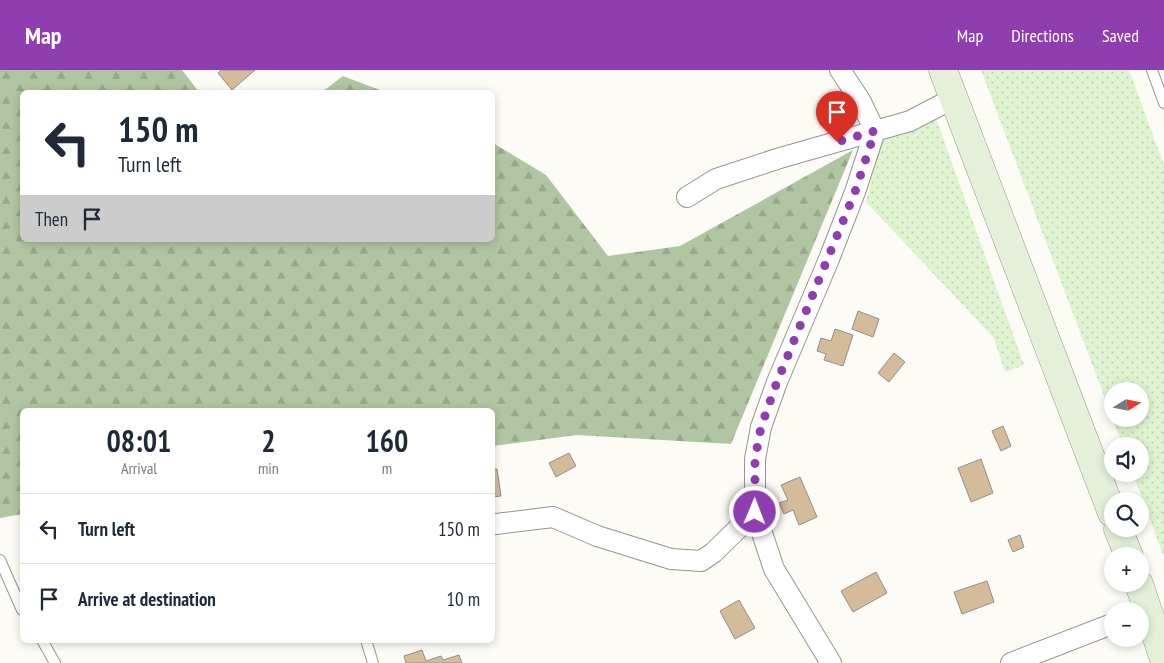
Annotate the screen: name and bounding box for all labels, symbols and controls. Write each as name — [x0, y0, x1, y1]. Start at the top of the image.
text: Map — [25, 20, 62, 51]
text: Map — [957, 24, 983, 47]
text: Directions — [1011, 24, 1074, 47]
text: Saved — [1102, 24, 1139, 47]
pin — [816, 91, 858, 142]
icon: arrive — [823, 98, 851, 126]
text: 150 m — [118, 106, 199, 152]
icon: left — [35, 110, 100, 175]
text: Turn left — [118, 150, 182, 178]
icon: arrive — [78, 205, 106, 233]
text: Then — [35, 207, 68, 231]
north arrow — [1104, 382, 1149, 428]
map controls — [1104, 382, 1149, 647]
text: 08:01 — [107, 421, 171, 460]
text: 2 — [261, 421, 276, 460]
text: 160 — [365, 421, 408, 460]
button: sound — [1104, 437, 1149, 482]
text: Arrival — [121, 458, 157, 478]
text: min — [258, 458, 279, 478]
text: m — [382, 458, 392, 478]
position arrow — [728, 485, 780, 537]
button: search — [1104, 492, 1149, 537]
icon: left — [35, 515, 63, 543]
text: Turn left — [78, 517, 135, 541]
text: 150 m — [438, 517, 480, 541]
button: + — [1104, 547, 1149, 592]
icon: arrive — [35, 585, 63, 613]
text: Arrive at destination — [78, 587, 216, 611]
text: 10 m — [447, 587, 480, 611]
button: − — [1104, 602, 1149, 647]

